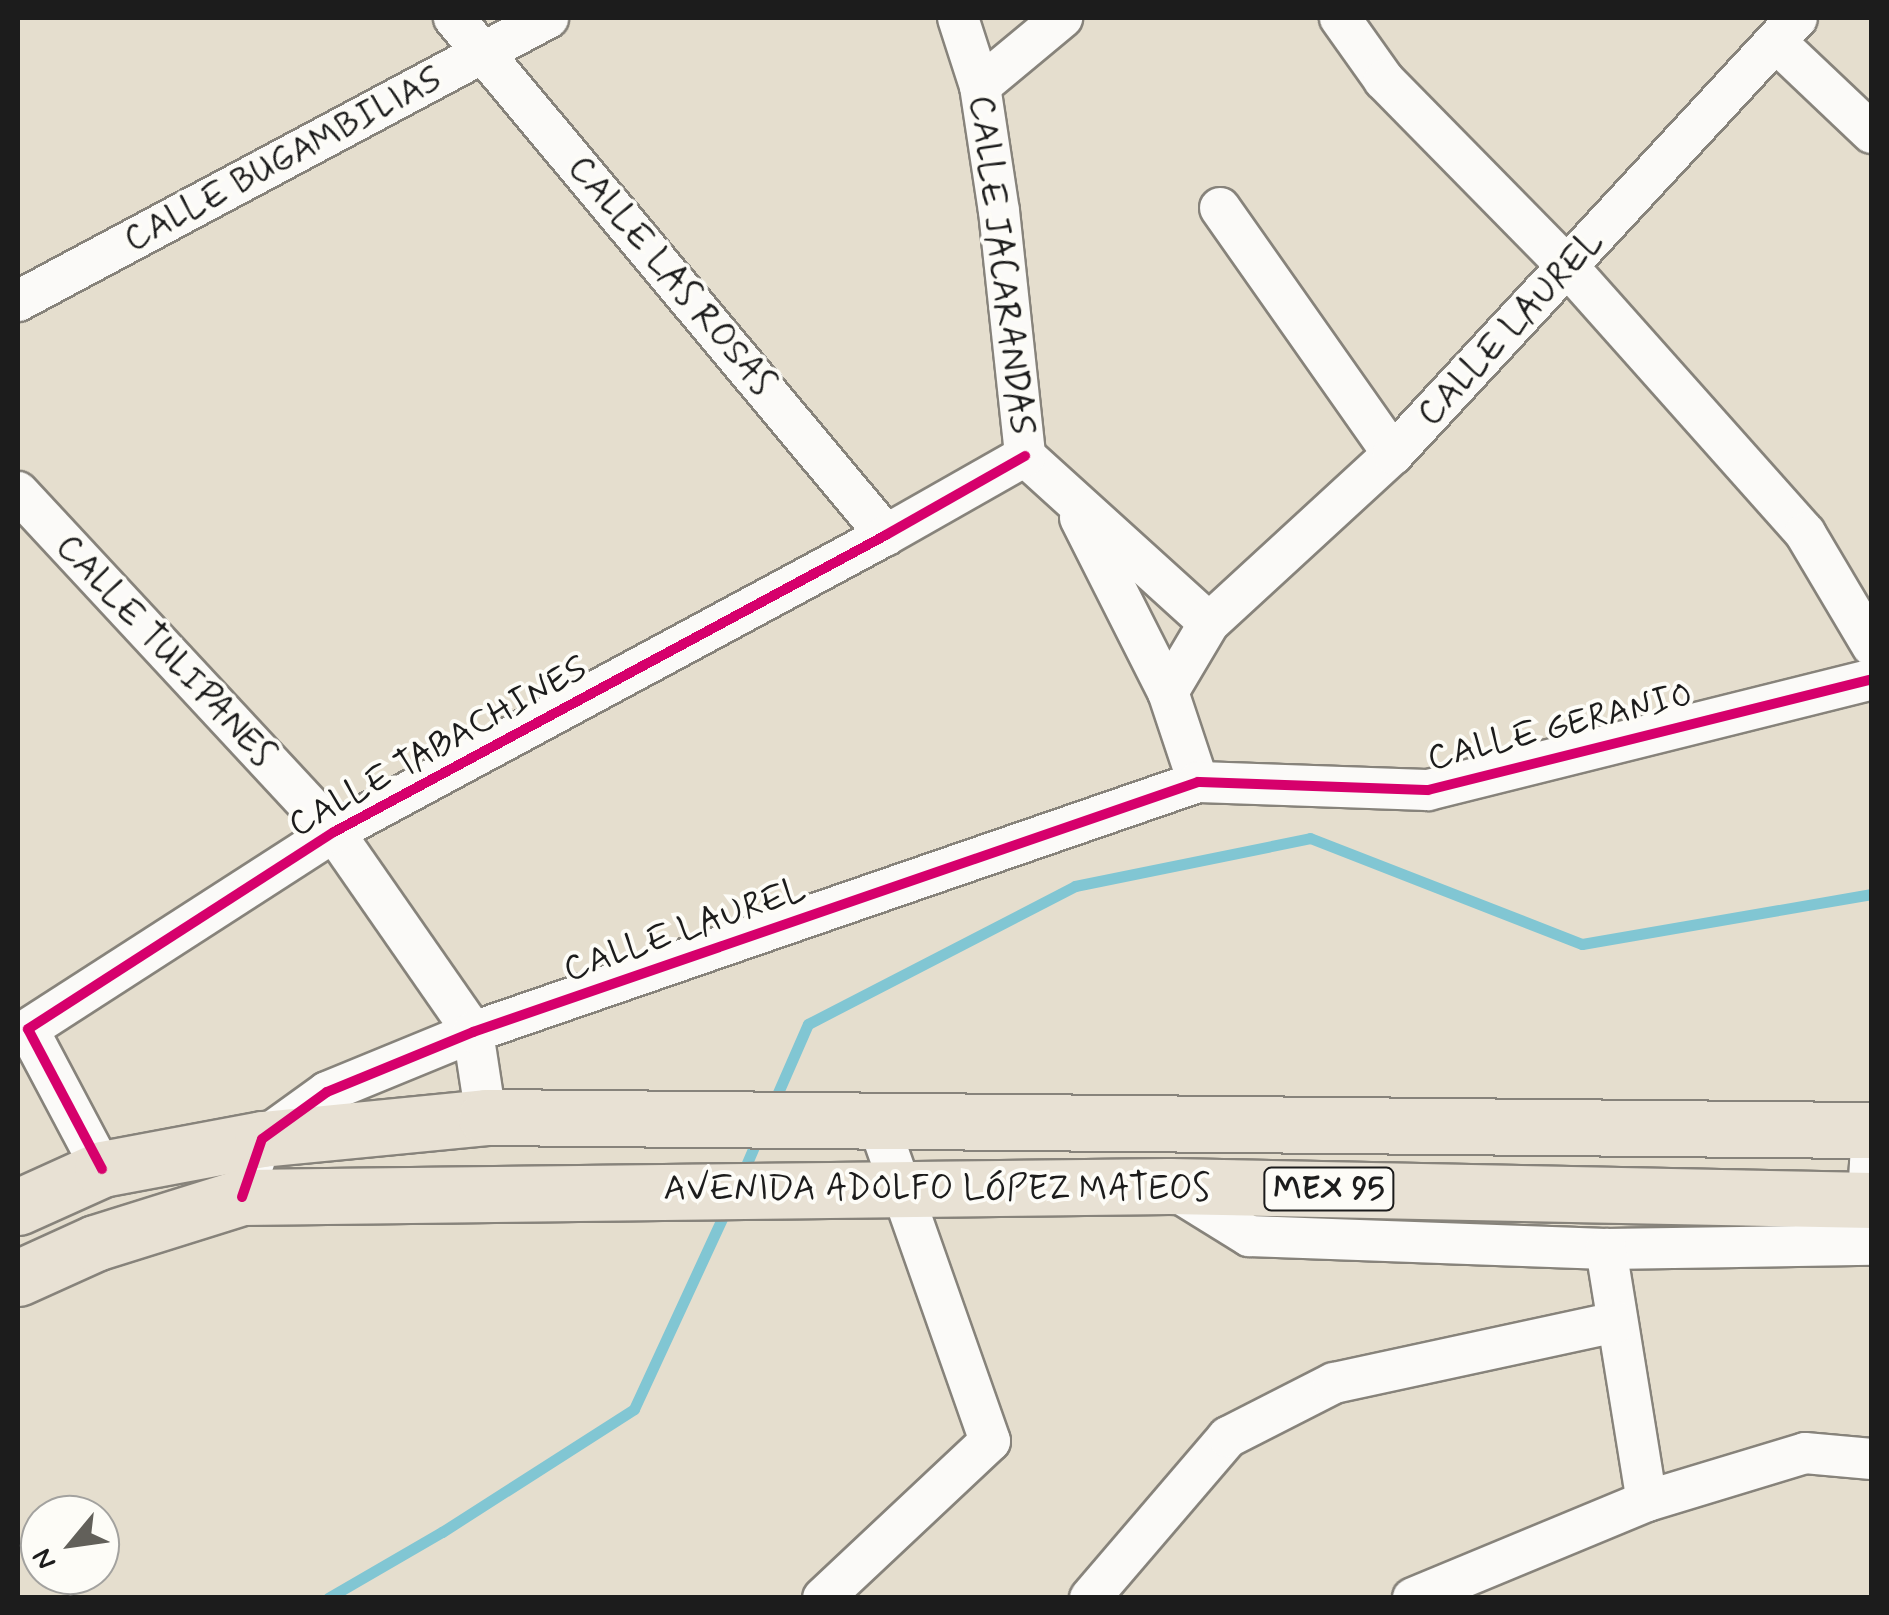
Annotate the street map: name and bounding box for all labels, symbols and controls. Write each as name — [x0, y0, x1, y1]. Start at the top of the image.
street label: CALLE BUGAMBILIAS — [118, 59, 448, 261]
street label: CALLE JACARANDAS — [959, 93, 1043, 437]
street label: CALLE LAS ROSAS — [560, 149, 782, 403]
street label: CALLE LAUREL — [1411, 223, 1611, 433]
street label: CALLE TULIPANES — [45, 525, 285, 777]
street label: CALLE TABACHINES — [286, 650, 590, 844]
street label: CALLE GERANIO — [1427, 675, 1693, 779]
street label: CALLE LAUREL — [561, 870, 809, 990]
road number: MEX 95 — [1262, 1162, 1396, 1216]
street label: AVENIDA ADOLFO LÓPEZ MATEOS — [658, 1168, 1216, 1210]
north arrow — [20, 1495, 120, 1595]
text: N — [24, 1542, 66, 1576]

